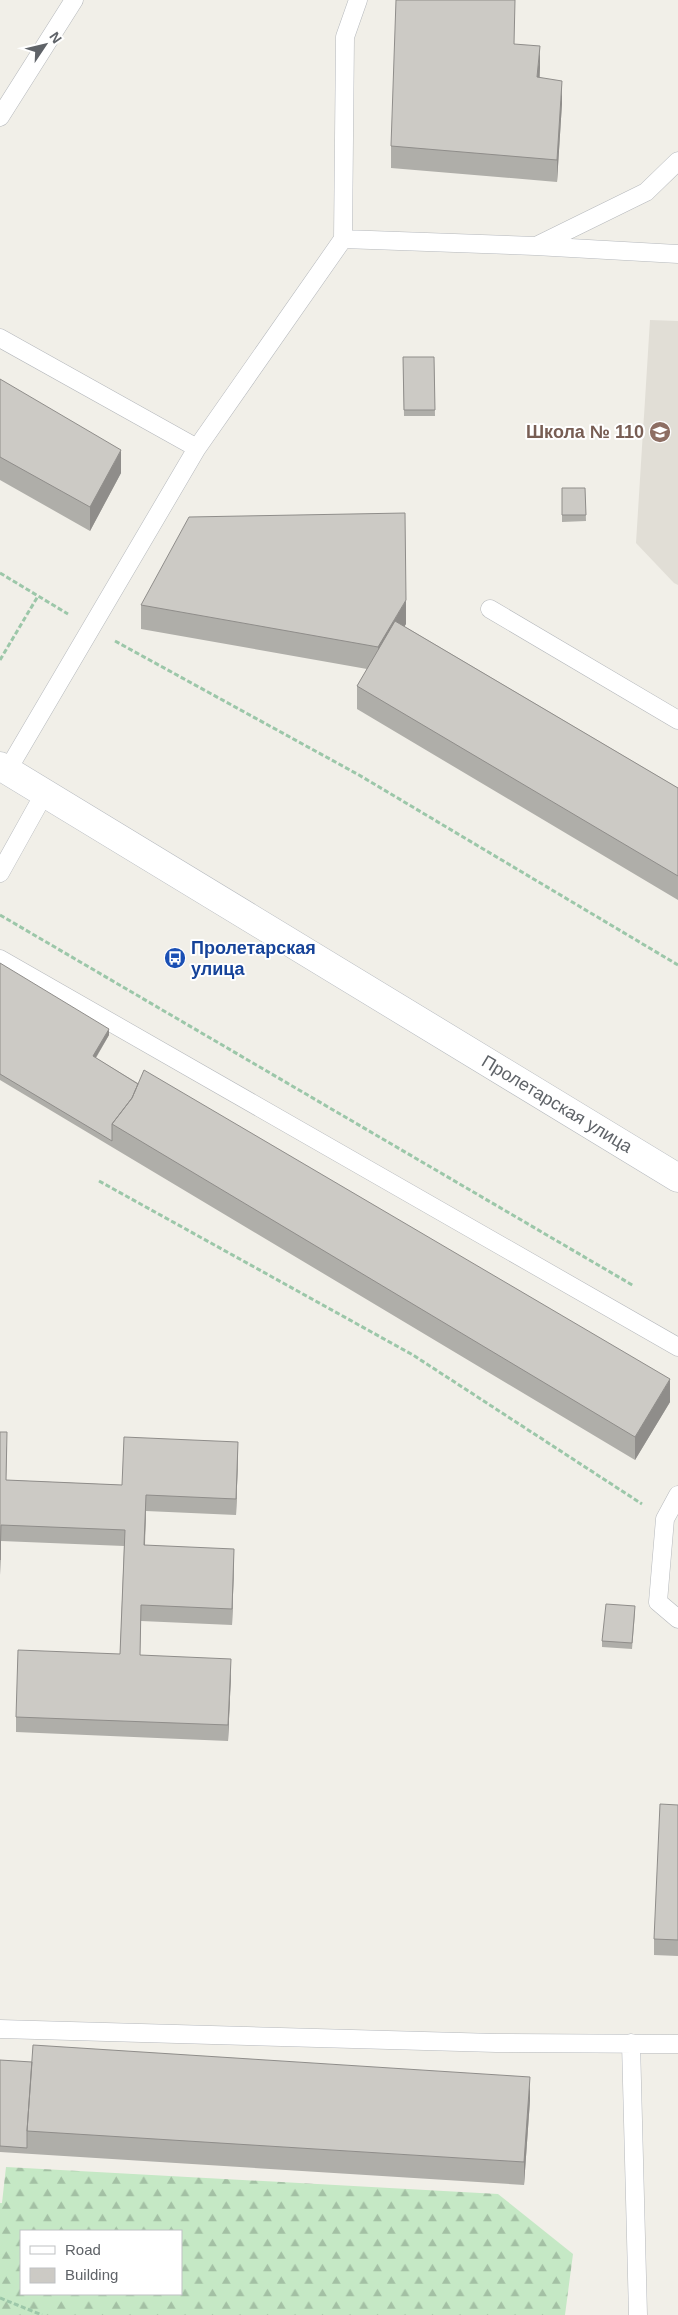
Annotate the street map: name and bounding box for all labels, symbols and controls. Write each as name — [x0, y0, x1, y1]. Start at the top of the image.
north arrow — [20, 20, 70, 70]
text: N — [46, 29, 65, 46]
school or university icon: Школа № 110 — [648, 420, 672, 444]
place label: Школа № 110 — [526, 422, 644, 442]
place label: Пролетарская улица — [191, 938, 316, 979]
bus stop icon: Пролетарская улица — [163, 946, 187, 970]
street label: Пролетарская улица — [478, 1051, 637, 1157]
legend — [20, 2230, 182, 2295]
text: Road — [65, 2241, 101, 2258]
text: Building — [65, 2266, 118, 2283]

